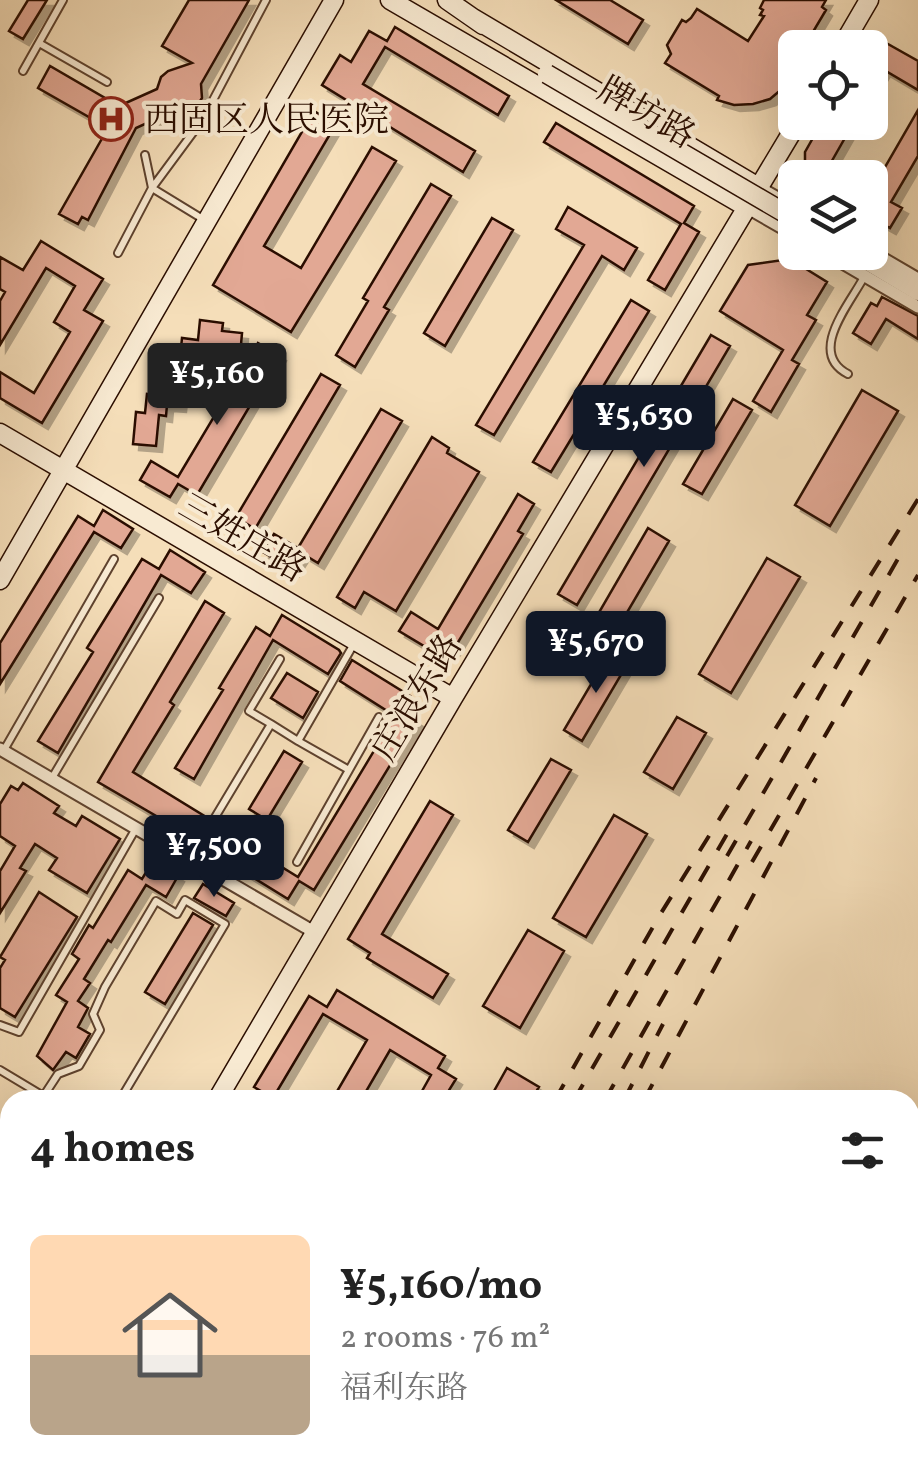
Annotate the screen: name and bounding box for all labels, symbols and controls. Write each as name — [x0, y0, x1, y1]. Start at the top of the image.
map controls — [778, 30, 888, 270]
button: locate — [778, 30, 888, 140]
street label: 牌坊路 — [588, 68, 703, 162]
hospital icon: 西固区人民医院 — [88, 96, 134, 142]
place label: 西固区人民医院 — [144, 98, 389, 146]
button: layers — [778, 160, 888, 270]
pin: ¥5,160 — [136, 343, 298, 428]
text: ¥5,160 — [169, 353, 265, 397]
pin: ¥5,630 — [563, 385, 725, 470]
text: ¥5,630 — [595, 395, 693, 439]
street label: 三姓庄路 — [169, 484, 314, 595]
pin: ¥5,670 — [515, 611, 677, 696]
text: ¥5,670 — [548, 621, 644, 665]
street label: 庄浪东路 — [362, 626, 475, 771]
pin: ¥7,500 — [133, 815, 295, 900]
text: ¥7,500 — [166, 825, 262, 869]
text: 4 homes — [30, 1121, 195, 1180]
icon: filters — [835, 1123, 890, 1178]
text: ¥5,160/mo — [340, 1258, 542, 1317]
icon: home — [110, 1275, 230, 1395]
text: 2 rooms · 76 m² — [340, 1317, 550, 1361]
text: 福利东路 — [340, 1368, 468, 1412]

